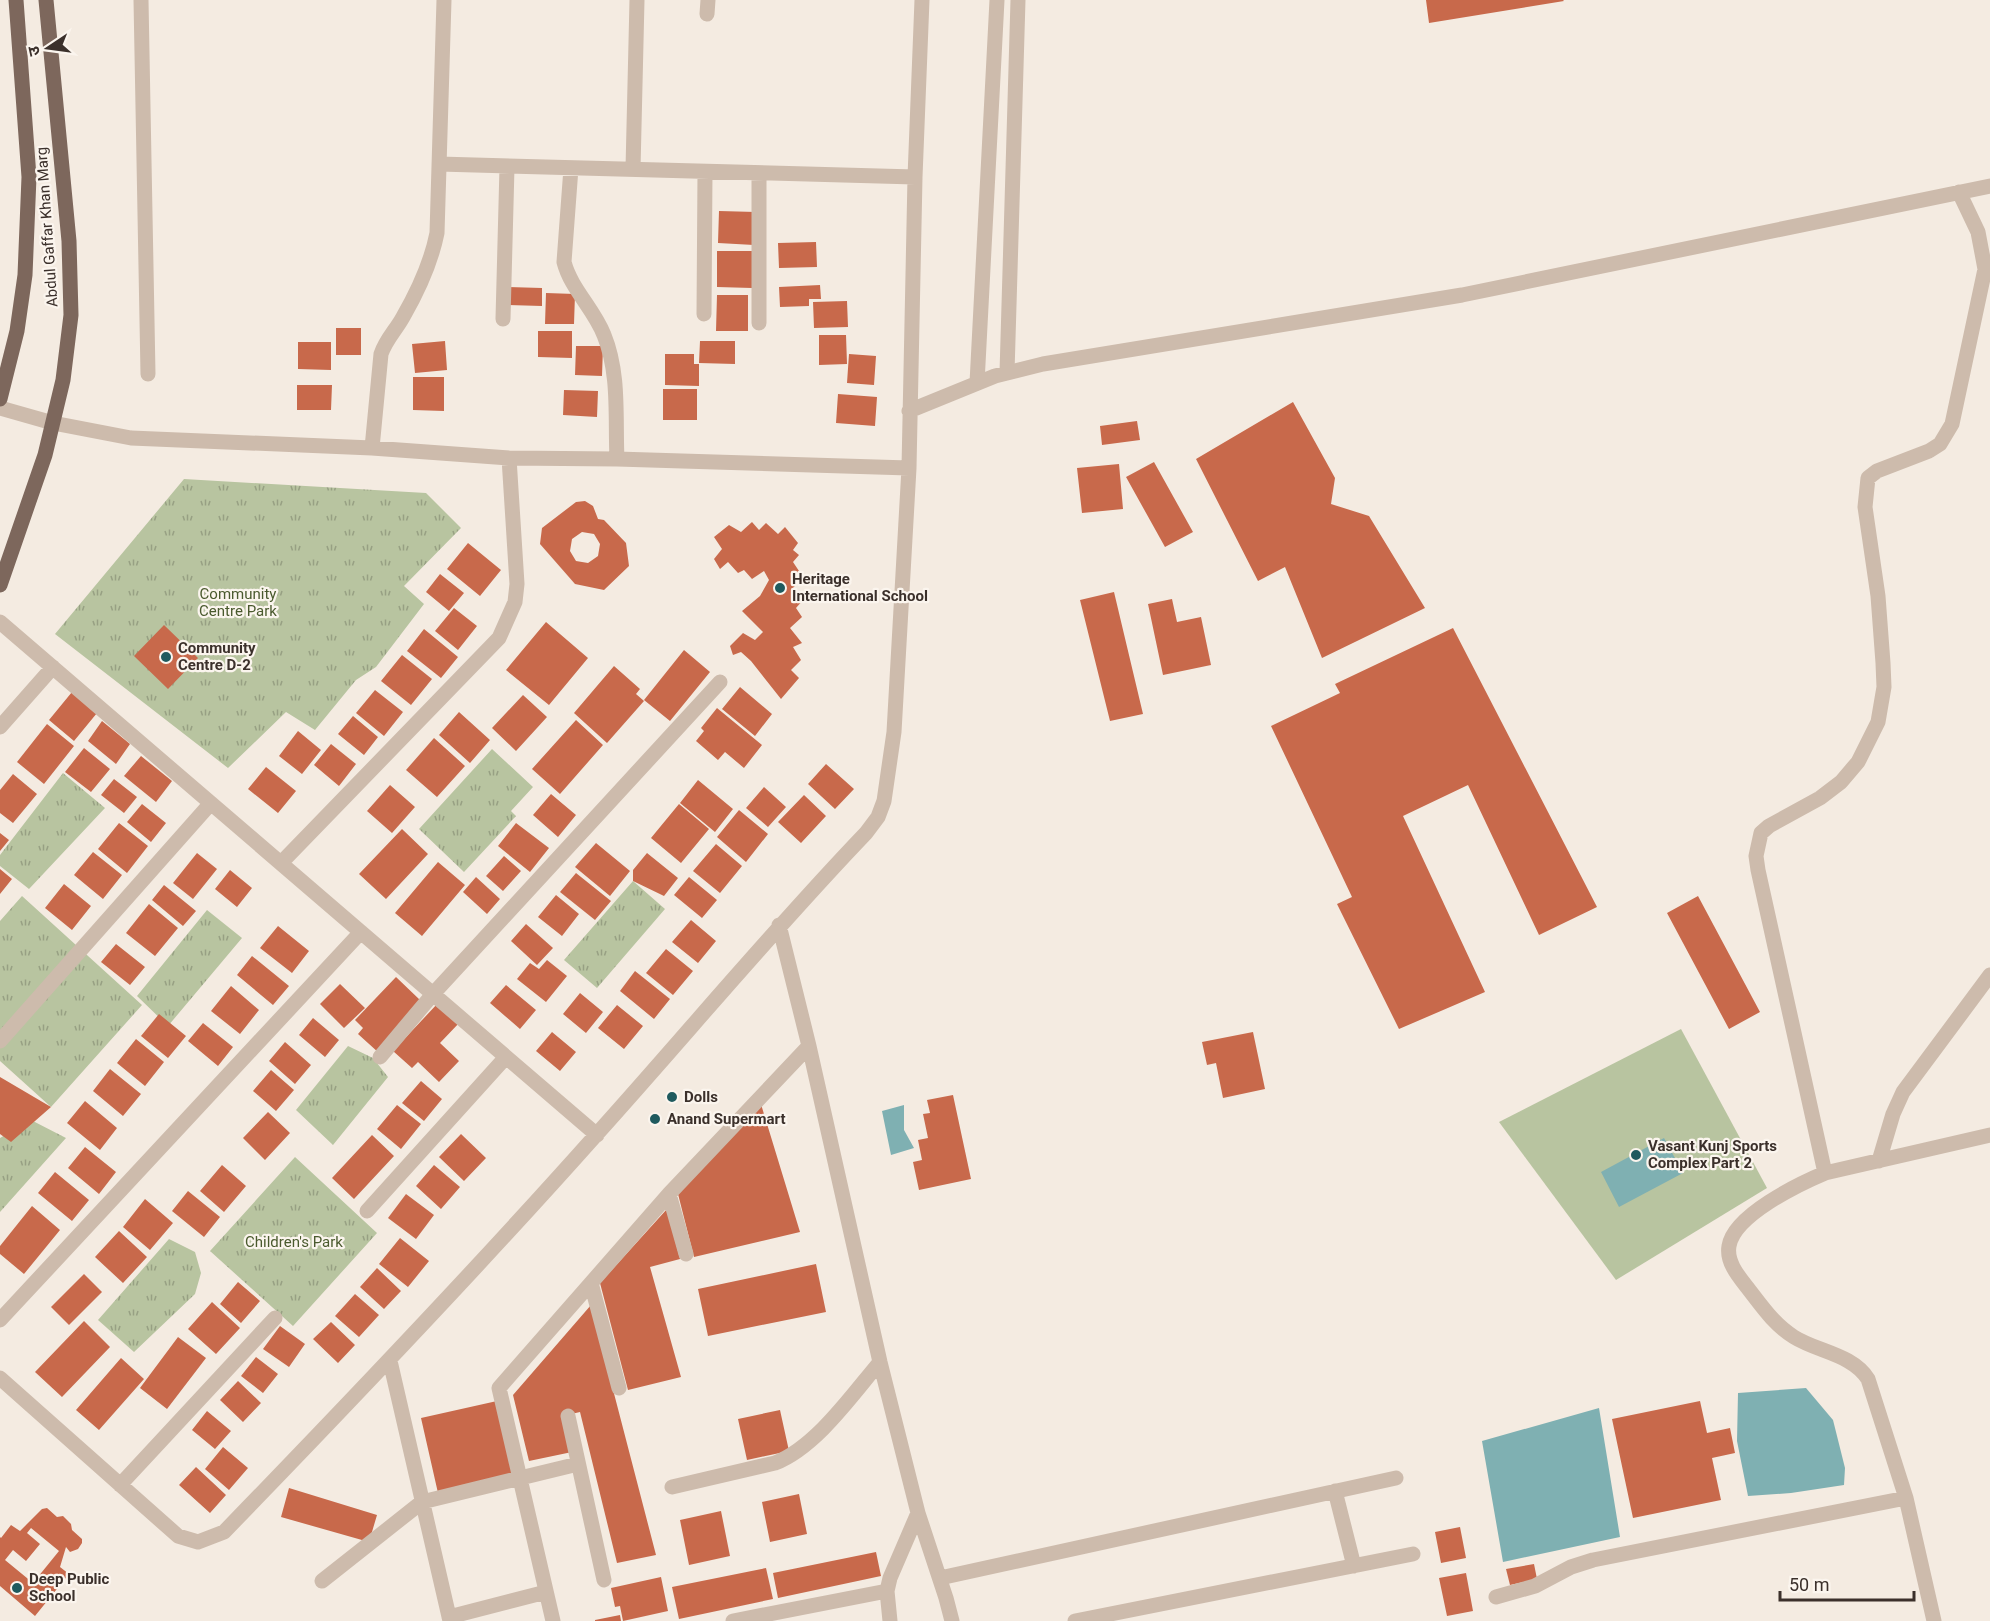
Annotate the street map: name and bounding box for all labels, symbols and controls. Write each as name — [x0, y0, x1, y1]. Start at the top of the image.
north arrow — [18, 18, 78, 78]
text: उ — [23, 44, 44, 58]
street label: Abdul Gaffar Khan Marg — [32, 146, 62, 308]
place label: Heritage International School — [792, 570, 928, 605]
marker: Heritage International School — [773, 581, 787, 595]
park label: Community Centre Park — [199, 585, 277, 620]
place label: Community Centre D-2 — [178, 639, 256, 674]
marker: Community Centre D-2 — [159, 650, 173, 664]
place label: Dolls — [684, 1088, 718, 1106]
marker: Dolls — [665, 1090, 679, 1104]
place label: Anand Supermart — [667, 1110, 785, 1128]
marker: Anand Supermart — [648, 1112, 662, 1126]
place label: Vasant Kunj Sports Complex Part 2 — [1648, 1137, 1777, 1172]
marker: Vasant Kunj Sports Complex Part 2 — [1629, 1148, 1643, 1162]
park label: Children's Park — [245, 1233, 343, 1251]
scale bar — [1780, 1564, 1914, 1602]
place label: Deep Public School — [29, 1570, 110, 1605]
text: 50 m — [1789, 1574, 1829, 1595]
marker: Deep Public School — [10, 1581, 24, 1595]

